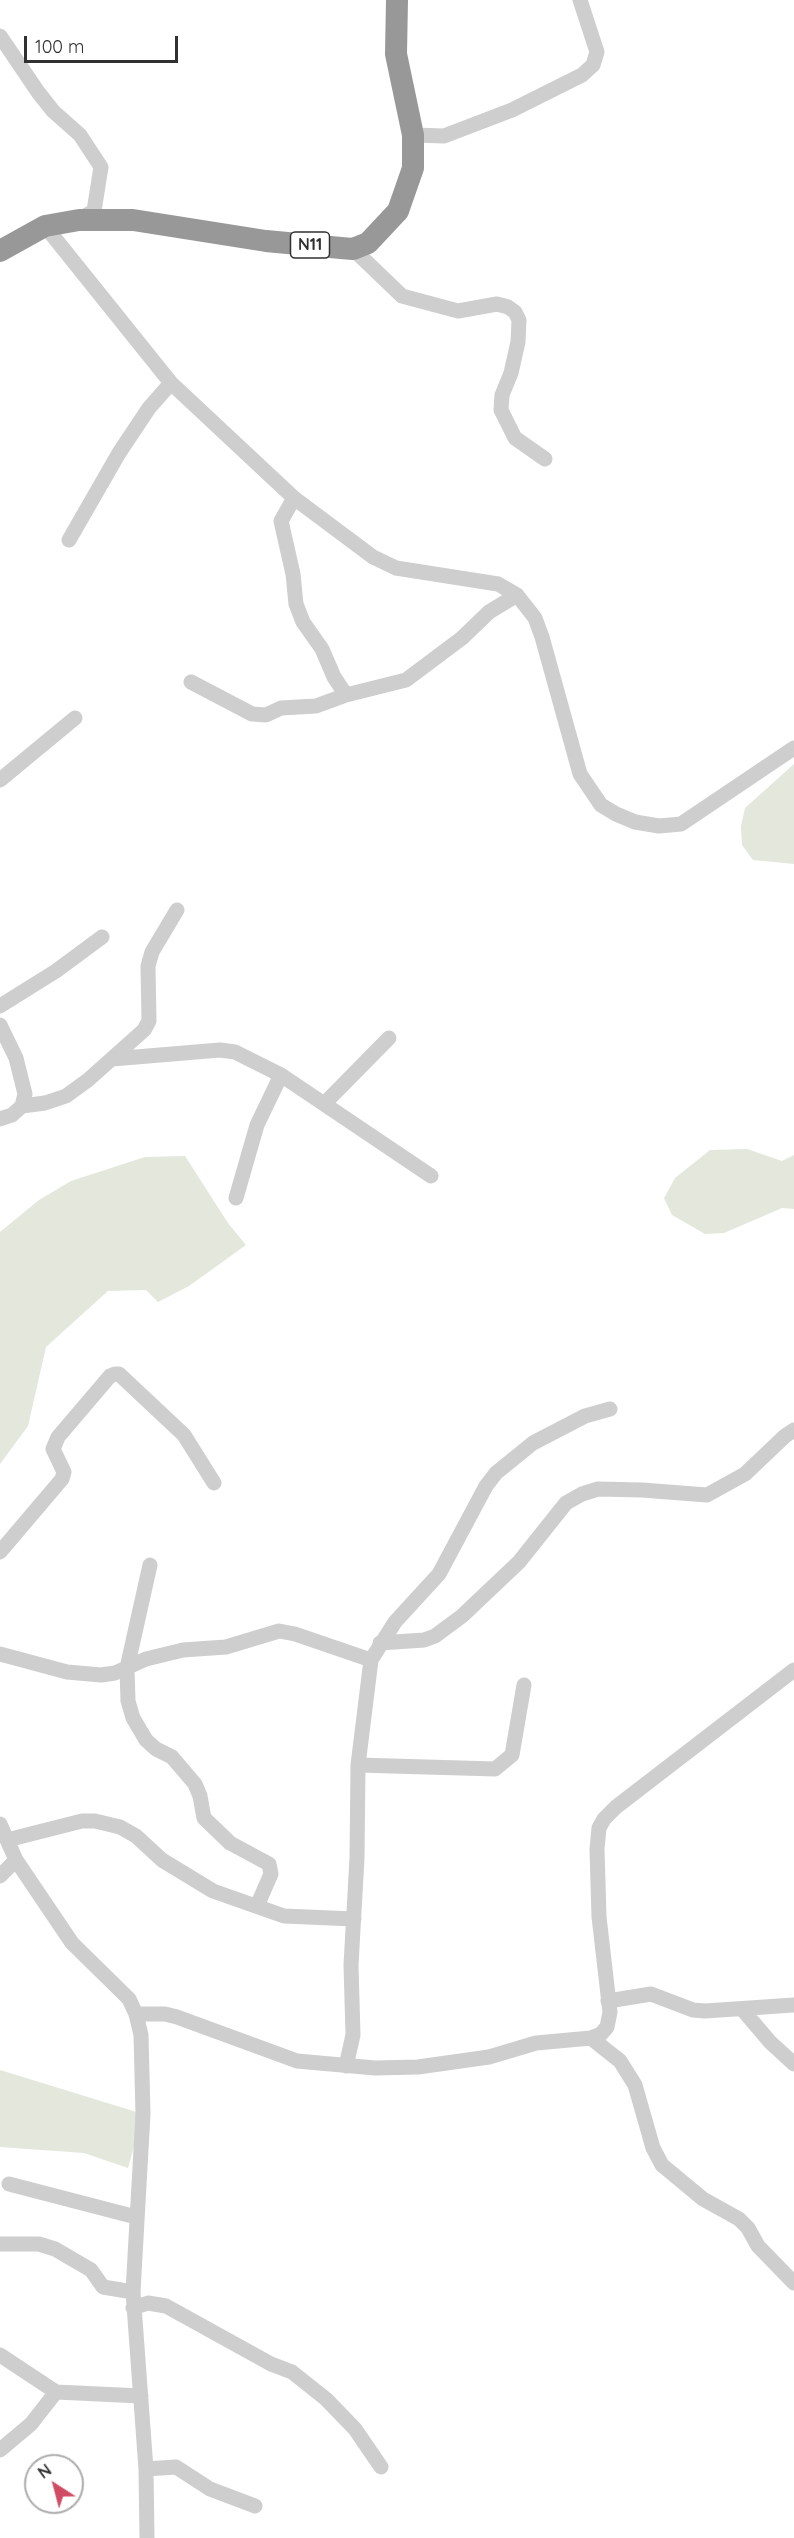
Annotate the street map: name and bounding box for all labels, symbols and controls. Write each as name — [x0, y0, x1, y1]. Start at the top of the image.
scale bar — [27, 24, 182, 62]
text: 100 m — [35, 35, 84, 58]
road number: N11 — [290, 232, 330, 258]
north arrow — [24, 2454, 84, 2514]
text: N — [34, 2460, 55, 2483]

